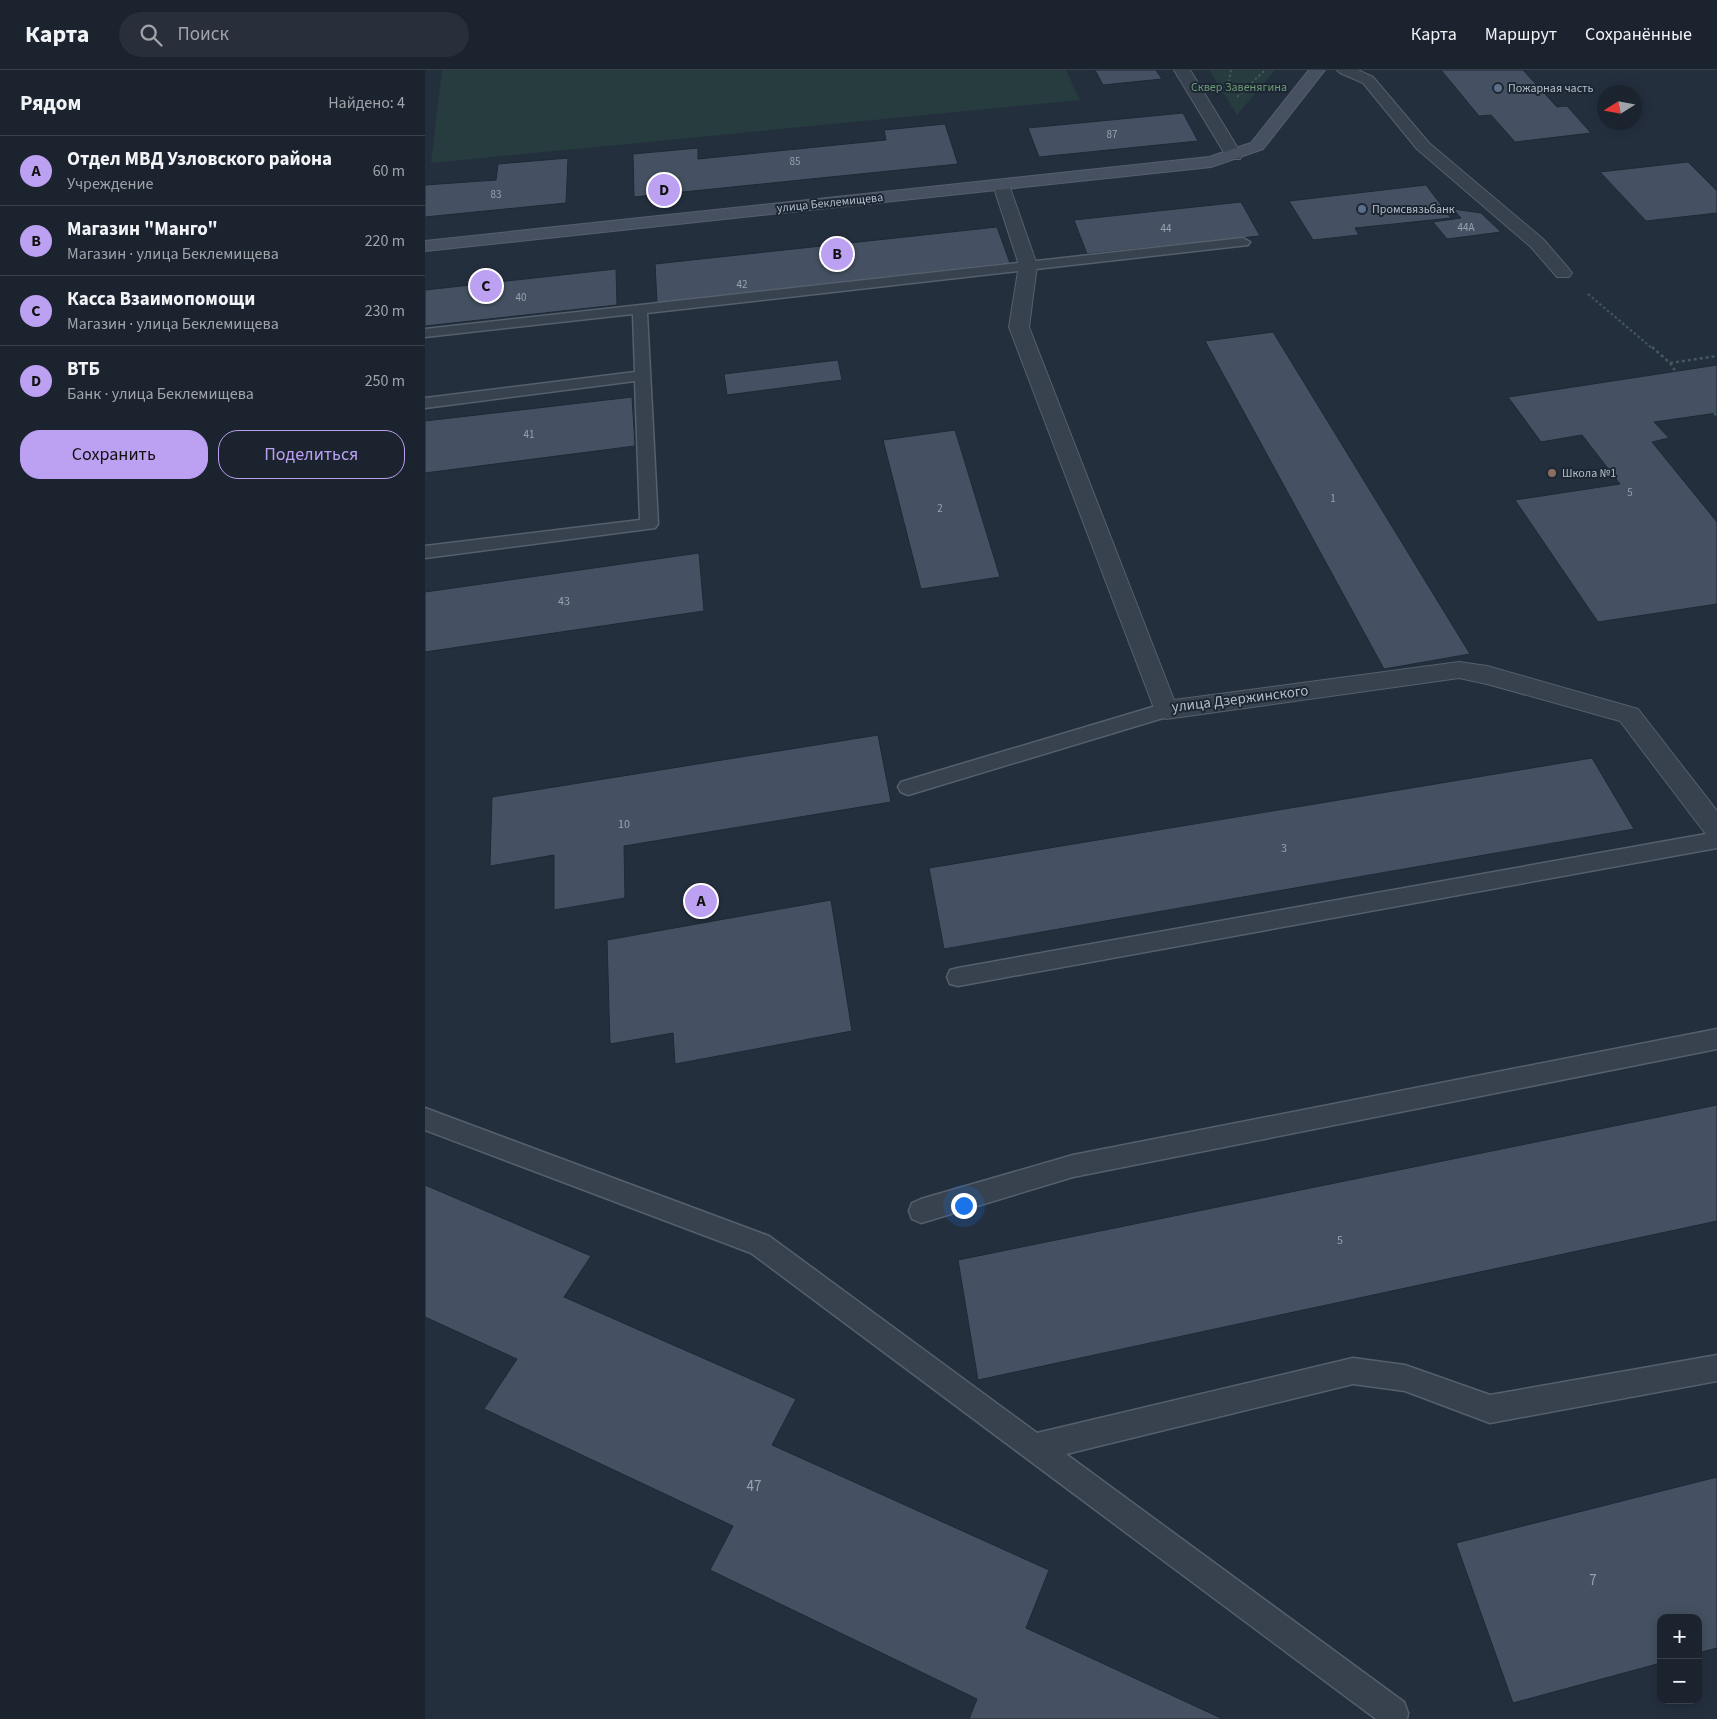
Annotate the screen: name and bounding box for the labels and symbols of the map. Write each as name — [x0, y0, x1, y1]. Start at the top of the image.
park label: Сквер Завенягина — [1191, 79, 1287, 96]
place label: Пожарная часть — [1508, 80, 1594, 97]
marker: Пожарная часть — [1492, 82, 1504, 94]
north arrow — [1597, 85, 1642, 130]
house number: 87 — [1107, 127, 1117, 142]
house number: 85 — [790, 154, 800, 169]
pin: D — [648, 171, 680, 209]
house number: 83 — [491, 187, 501, 202]
street label: улица Беклемищева — [776, 189, 884, 217]
place label: Промсвязьбанк — [1372, 201, 1455, 218]
marker: Промсвязьбанк — [1356, 203, 1368, 215]
house number: 44А — [1458, 220, 1474, 235]
house number: 44 — [1161, 221, 1172, 236]
pin: B — [821, 235, 853, 273]
pin: C — [470, 267, 502, 305]
house number: 42 — [737, 277, 747, 292]
house number: 40 — [516, 290, 526, 305]
house number: 41 — [524, 427, 534, 442]
place label: Школа №1 — [1562, 465, 1616, 482]
marker: Школа №1 — [1546, 467, 1558, 479]
house number: 5 — [1627, 485, 1633, 500]
house number: 1 — [1330, 491, 1336, 506]
house number: 2 — [937, 501, 943, 516]
house number: 43 — [558, 593, 570, 610]
street label: улица Дзержинского — [1170, 680, 1310, 718]
house number: 10 — [618, 816, 630, 833]
house number: 3 — [1281, 840, 1287, 857]
pin: A — [685, 882, 717, 920]
your location — [951, 1193, 977, 1219]
house number: 5 — [1337, 1232, 1343, 1249]
house number: 47 — [747, 1476, 761, 1497]
house number: 7 — [1589, 1570, 1597, 1591]

